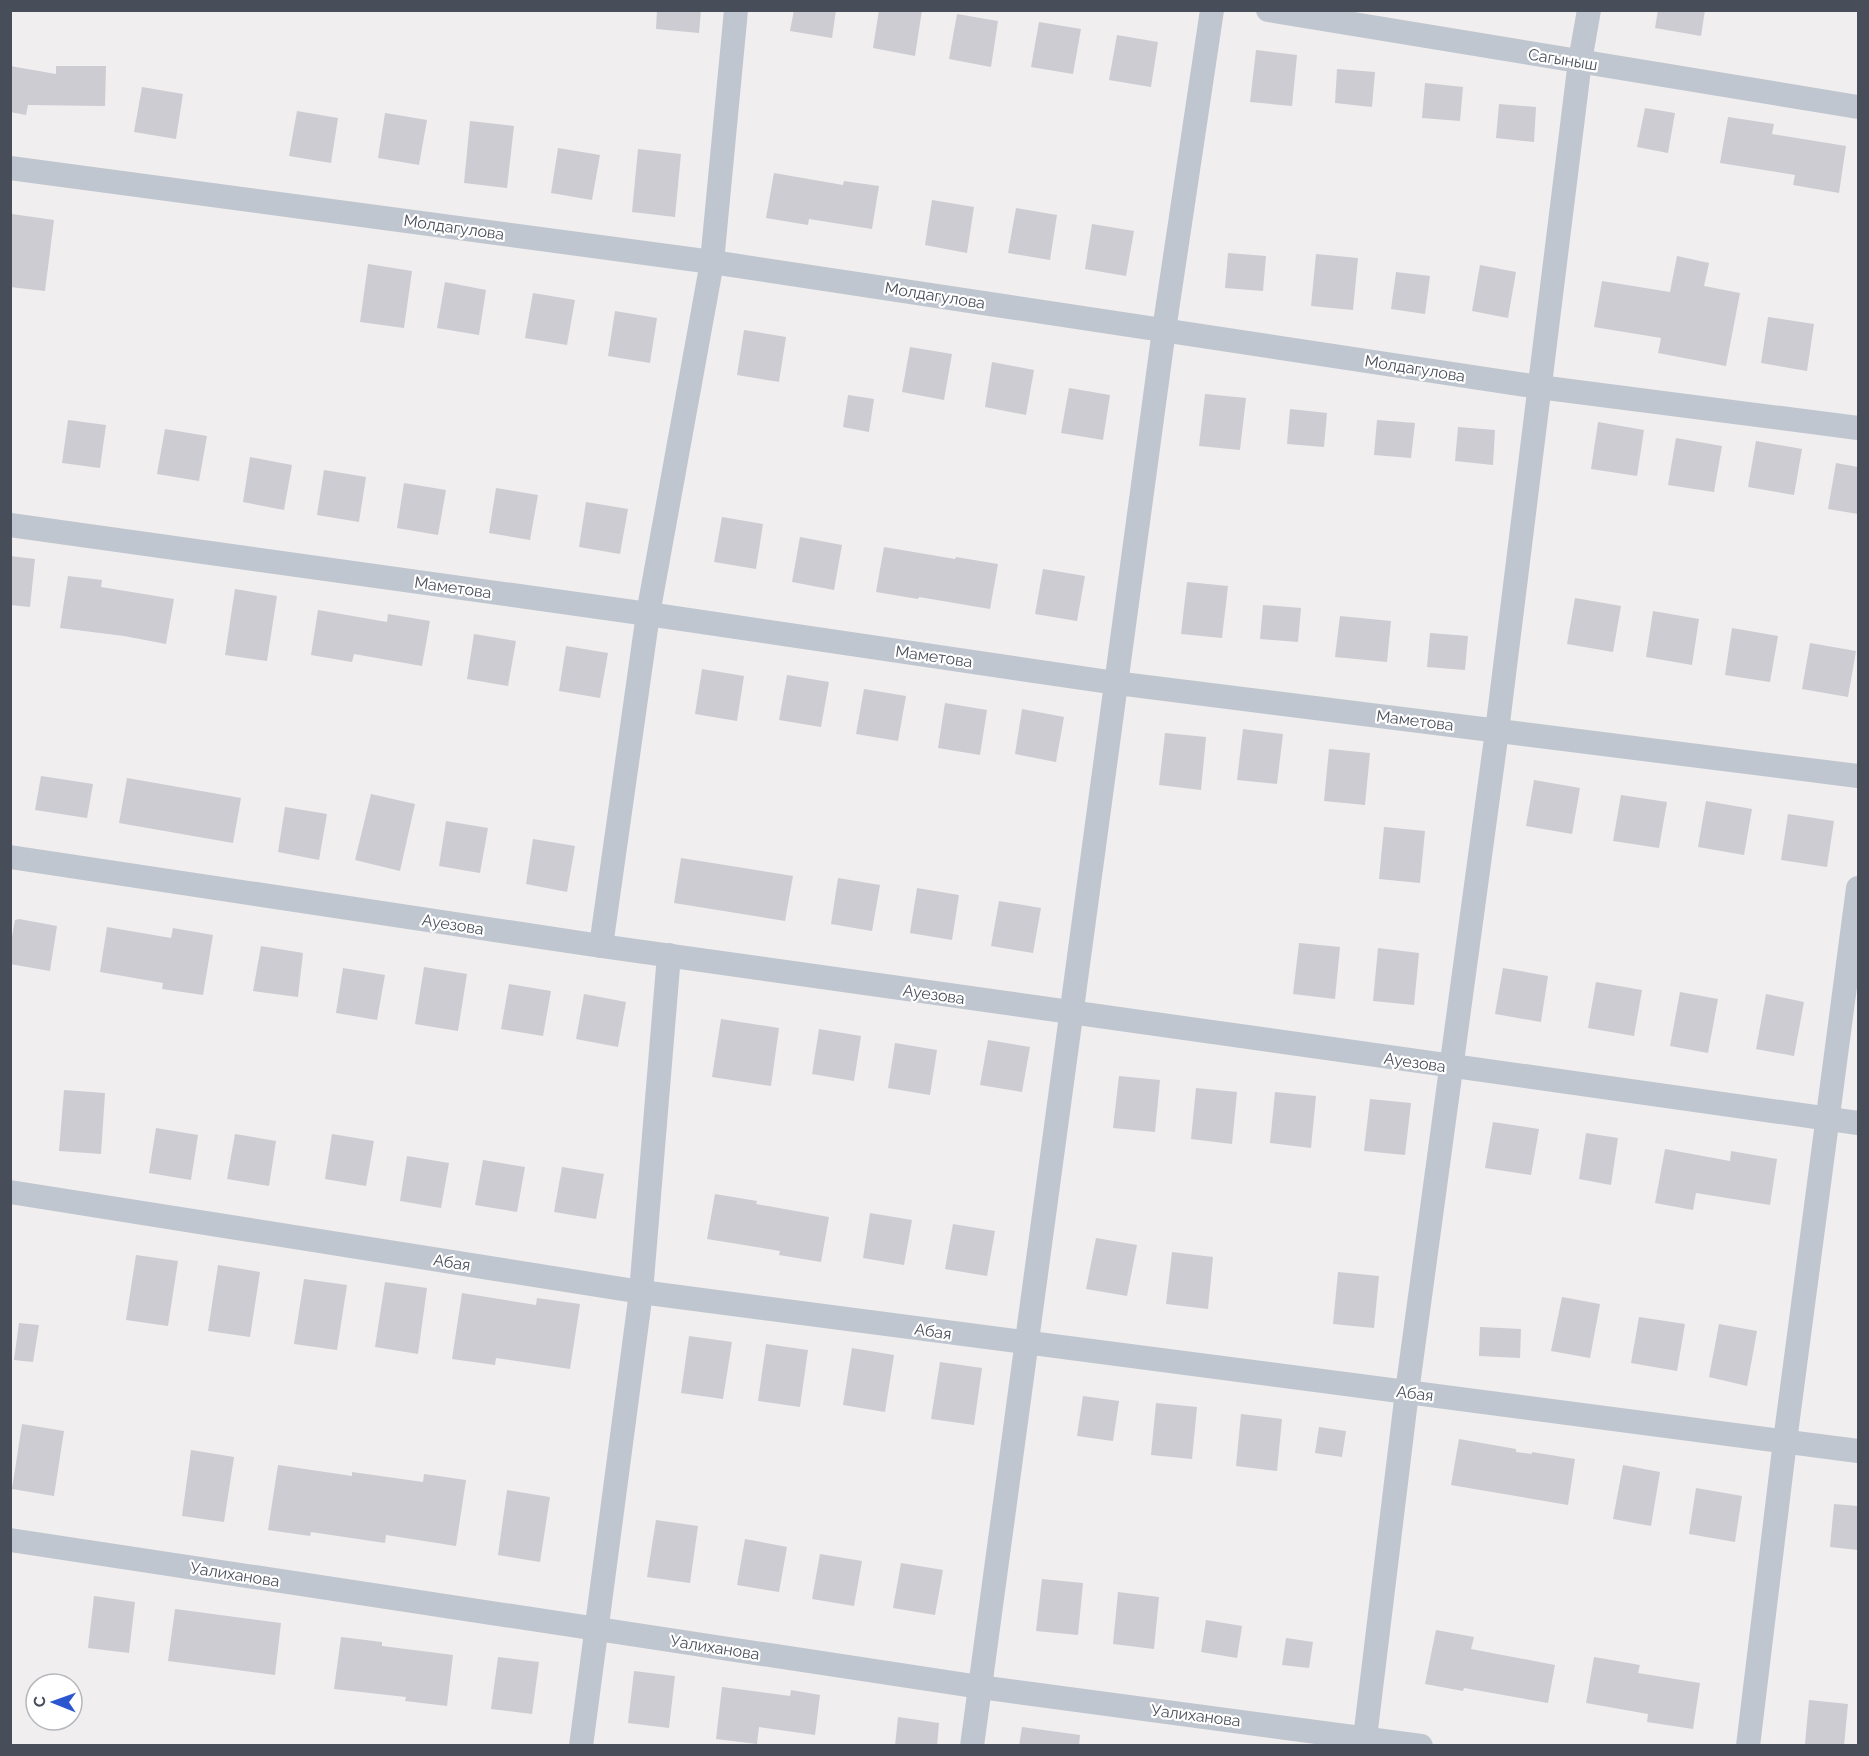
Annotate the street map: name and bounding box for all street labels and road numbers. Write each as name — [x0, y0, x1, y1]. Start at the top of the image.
street label: Сагыныш — [1527, 45, 1599, 74]
street label: Молдагулова — [402, 211, 506, 244]
street label: Молдагулова — [883, 278, 987, 313]
street label: Молдагулова — [1363, 351, 1467, 386]
street label: Маметова — [413, 573, 493, 602]
street label: Маметова — [894, 642, 974, 671]
street label: Маметова — [1375, 706, 1455, 735]
street label: Ауезова — [421, 910, 485, 939]
street label: Ауезова — [902, 981, 966, 1008]
street label: Ауезова — [1383, 1049, 1447, 1076]
street label: Абая — [432, 1250, 472, 1275]
street label: Абая — [913, 1319, 953, 1343]
street label: Абая — [1395, 1382, 1435, 1405]
street label: Уалиханова — [189, 1558, 281, 1591]
street label: Уалиханова — [669, 1631, 761, 1664]
street label: Уалиханова — [1150, 1701, 1242, 1730]

